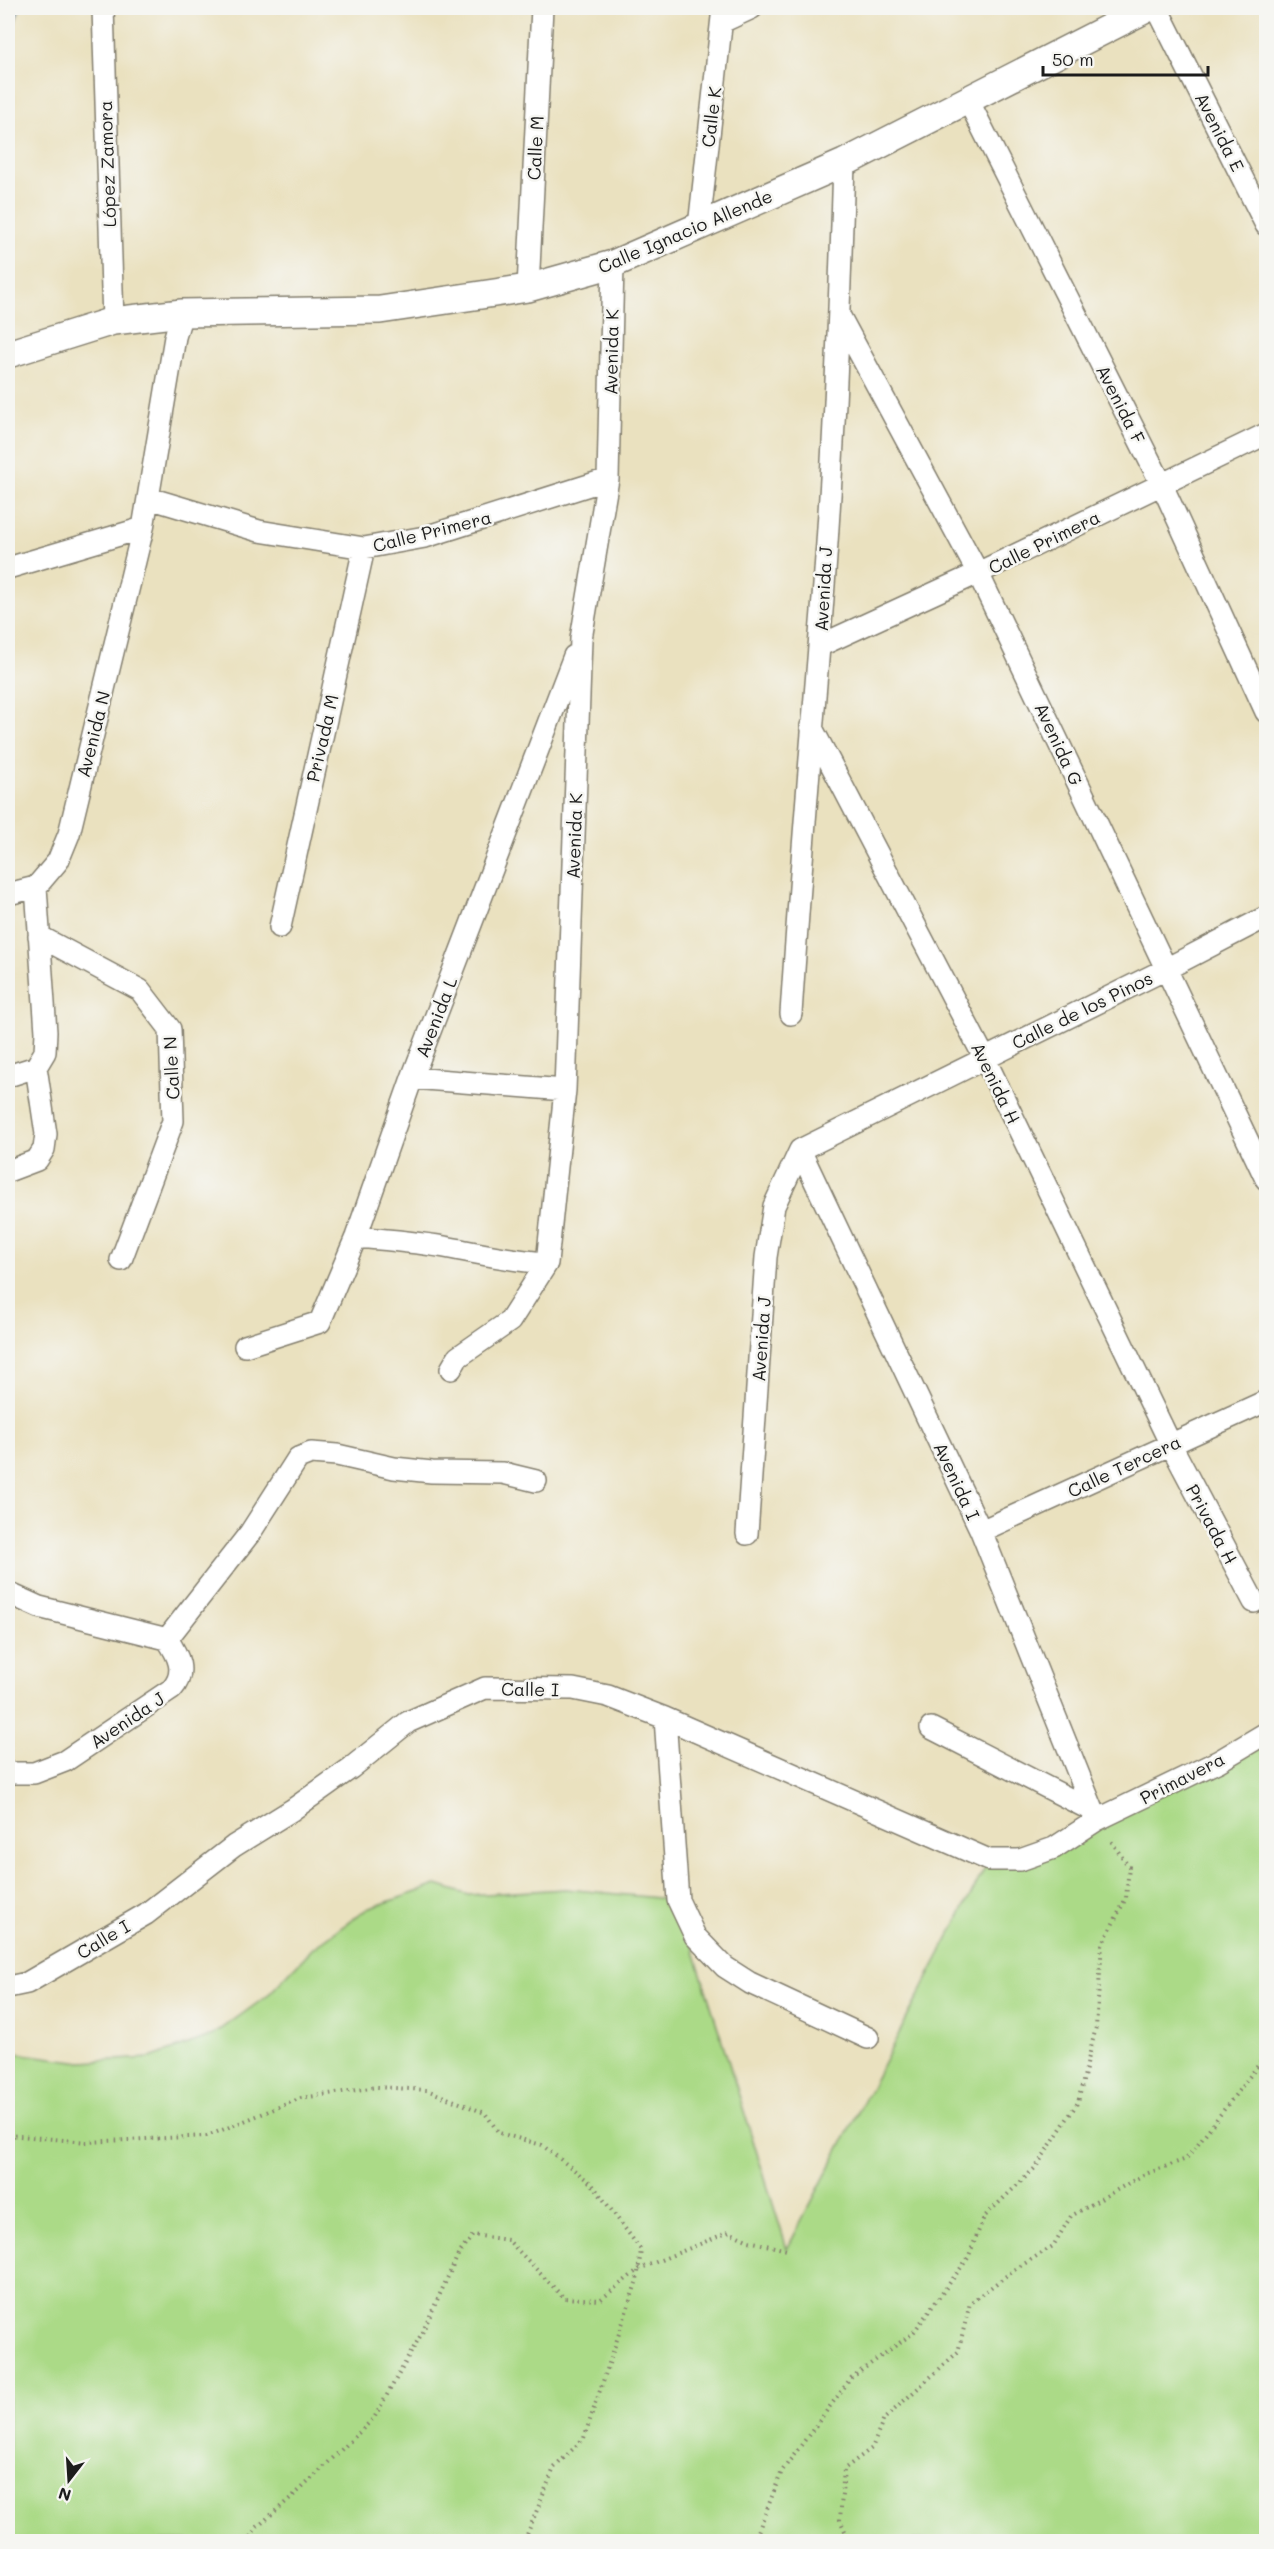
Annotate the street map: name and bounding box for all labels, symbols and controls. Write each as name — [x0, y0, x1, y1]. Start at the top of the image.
scale bar — [1043, 39, 1208, 77]
text: 50 m — [1052, 47, 1094, 71]
street label: Calle K — [695, 85, 727, 149]
street label: Avenida E — [1190, 88, 1250, 176]
street label: López Zamora — [93, 100, 121, 228]
street label: Calle M — [521, 115, 549, 181]
street label: Calle Ignacio Allende — [594, 183, 776, 279]
street label: Avenida K — [598, 309, 624, 395]
street label: Avenida F — [1091, 361, 1151, 447]
street label: Calle Primera — [370, 505, 494, 557]
street label: Calle Primera — [984, 505, 1104, 579]
street label: Avenida J — [809, 546, 837, 632]
street label: Avenida N — [71, 688, 115, 780]
street label: Privada M — [300, 692, 344, 784]
street label: Avenida G — [1029, 699, 1089, 789]
street label: Avenida K — [561, 792, 587, 879]
street label: Calle de los Pinos — [1008, 965, 1156, 1055]
street label: Avenida L — [410, 973, 463, 1061]
street label: Calle N — [157, 1036, 185, 1100]
street label: Avenida H — [966, 1038, 1026, 1128]
street label: Avenida J — [746, 1296, 776, 1382]
street label: Calle Tercera — [1064, 1429, 1184, 1503]
street label: Avenida I — [929, 1438, 985, 1524]
street label: Privada H — [1181, 1480, 1243, 1568]
street label: Calle I — [501, 1676, 559, 1702]
street label: Avenida J — [85, 1686, 169, 1754]
street label: Primavera — [1136, 1746, 1228, 1810]
street label: Calle I — [72, 1914, 134, 1964]
north arrow — [39, 2450, 99, 2510]
text: N — [56, 2483, 73, 2507]

